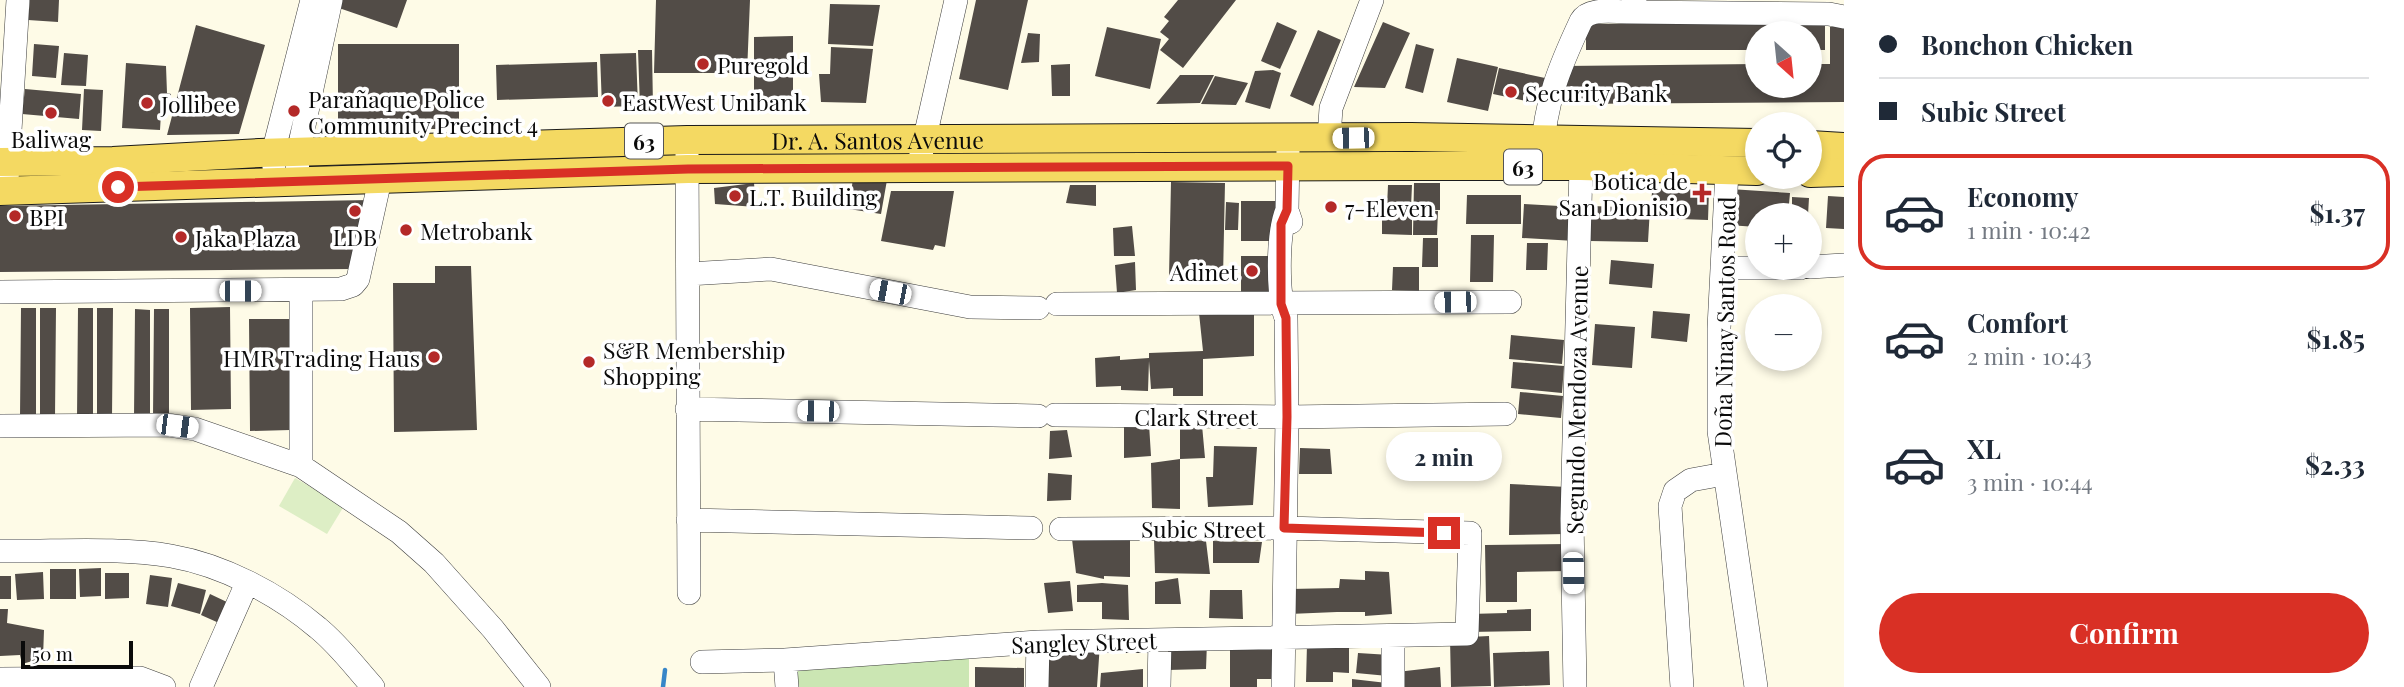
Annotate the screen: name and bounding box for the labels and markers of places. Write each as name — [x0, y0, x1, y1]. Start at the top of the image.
place label: Puregold — [717, 49, 809, 80]
marker: Puregold — [695, 56, 711, 72]
place label: Security Bank — [1525, 77, 1668, 108]
place label: Parañaque Police Community Precinct 4 — [308, 83, 538, 140]
marker: Security Bank — [1503, 84, 1519, 100]
place label: EastWest Unibank — [622, 86, 807, 117]
place label: Jollibee — [160, 88, 237, 119]
marker: EastWest Unibank — [600, 93, 616, 109]
marker: Jollibee — [139, 95, 155, 111]
marker: Parañaque Police Community Precinct 4 — [286, 103, 302, 119]
marker: Baliwag — [43, 105, 59, 121]
place label: Baliwag — [11, 123, 91, 154]
place label: Botica de San Dionisio — [1559, 165, 1688, 222]
place label: L.T. Building — [749, 181, 878, 212]
marker: Botica de San Dionisio — [1694, 185, 1710, 201]
marker: L.T. Building — [727, 188, 743, 204]
place label: 7-Eleven — [1345, 192, 1434, 223]
marker: 7-Eleven — [1323, 199, 1339, 215]
place label: BPI — [29, 201, 64, 232]
marker: LDB — [347, 203, 363, 219]
marker: BPI — [7, 208, 23, 224]
place label: Metrobank — [420, 215, 533, 246]
place label: LDB — [333, 221, 377, 252]
place label: Jaka Plaza — [194, 222, 297, 253]
marker: Metrobank — [398, 222, 414, 238]
marker: Jaka Plaza — [173, 229, 189, 245]
place label: Adinet — [1169, 256, 1239, 287]
marker: Adinet — [1244, 263, 1260, 279]
place label: S&R Membership Shopping — [603, 334, 785, 391]
place label: HMR Trading Haus — [223, 342, 420, 373]
marker: HMR Trading Haus — [426, 349, 442, 365]
marker: S&R Membership Shopping — [581, 354, 597, 370]

